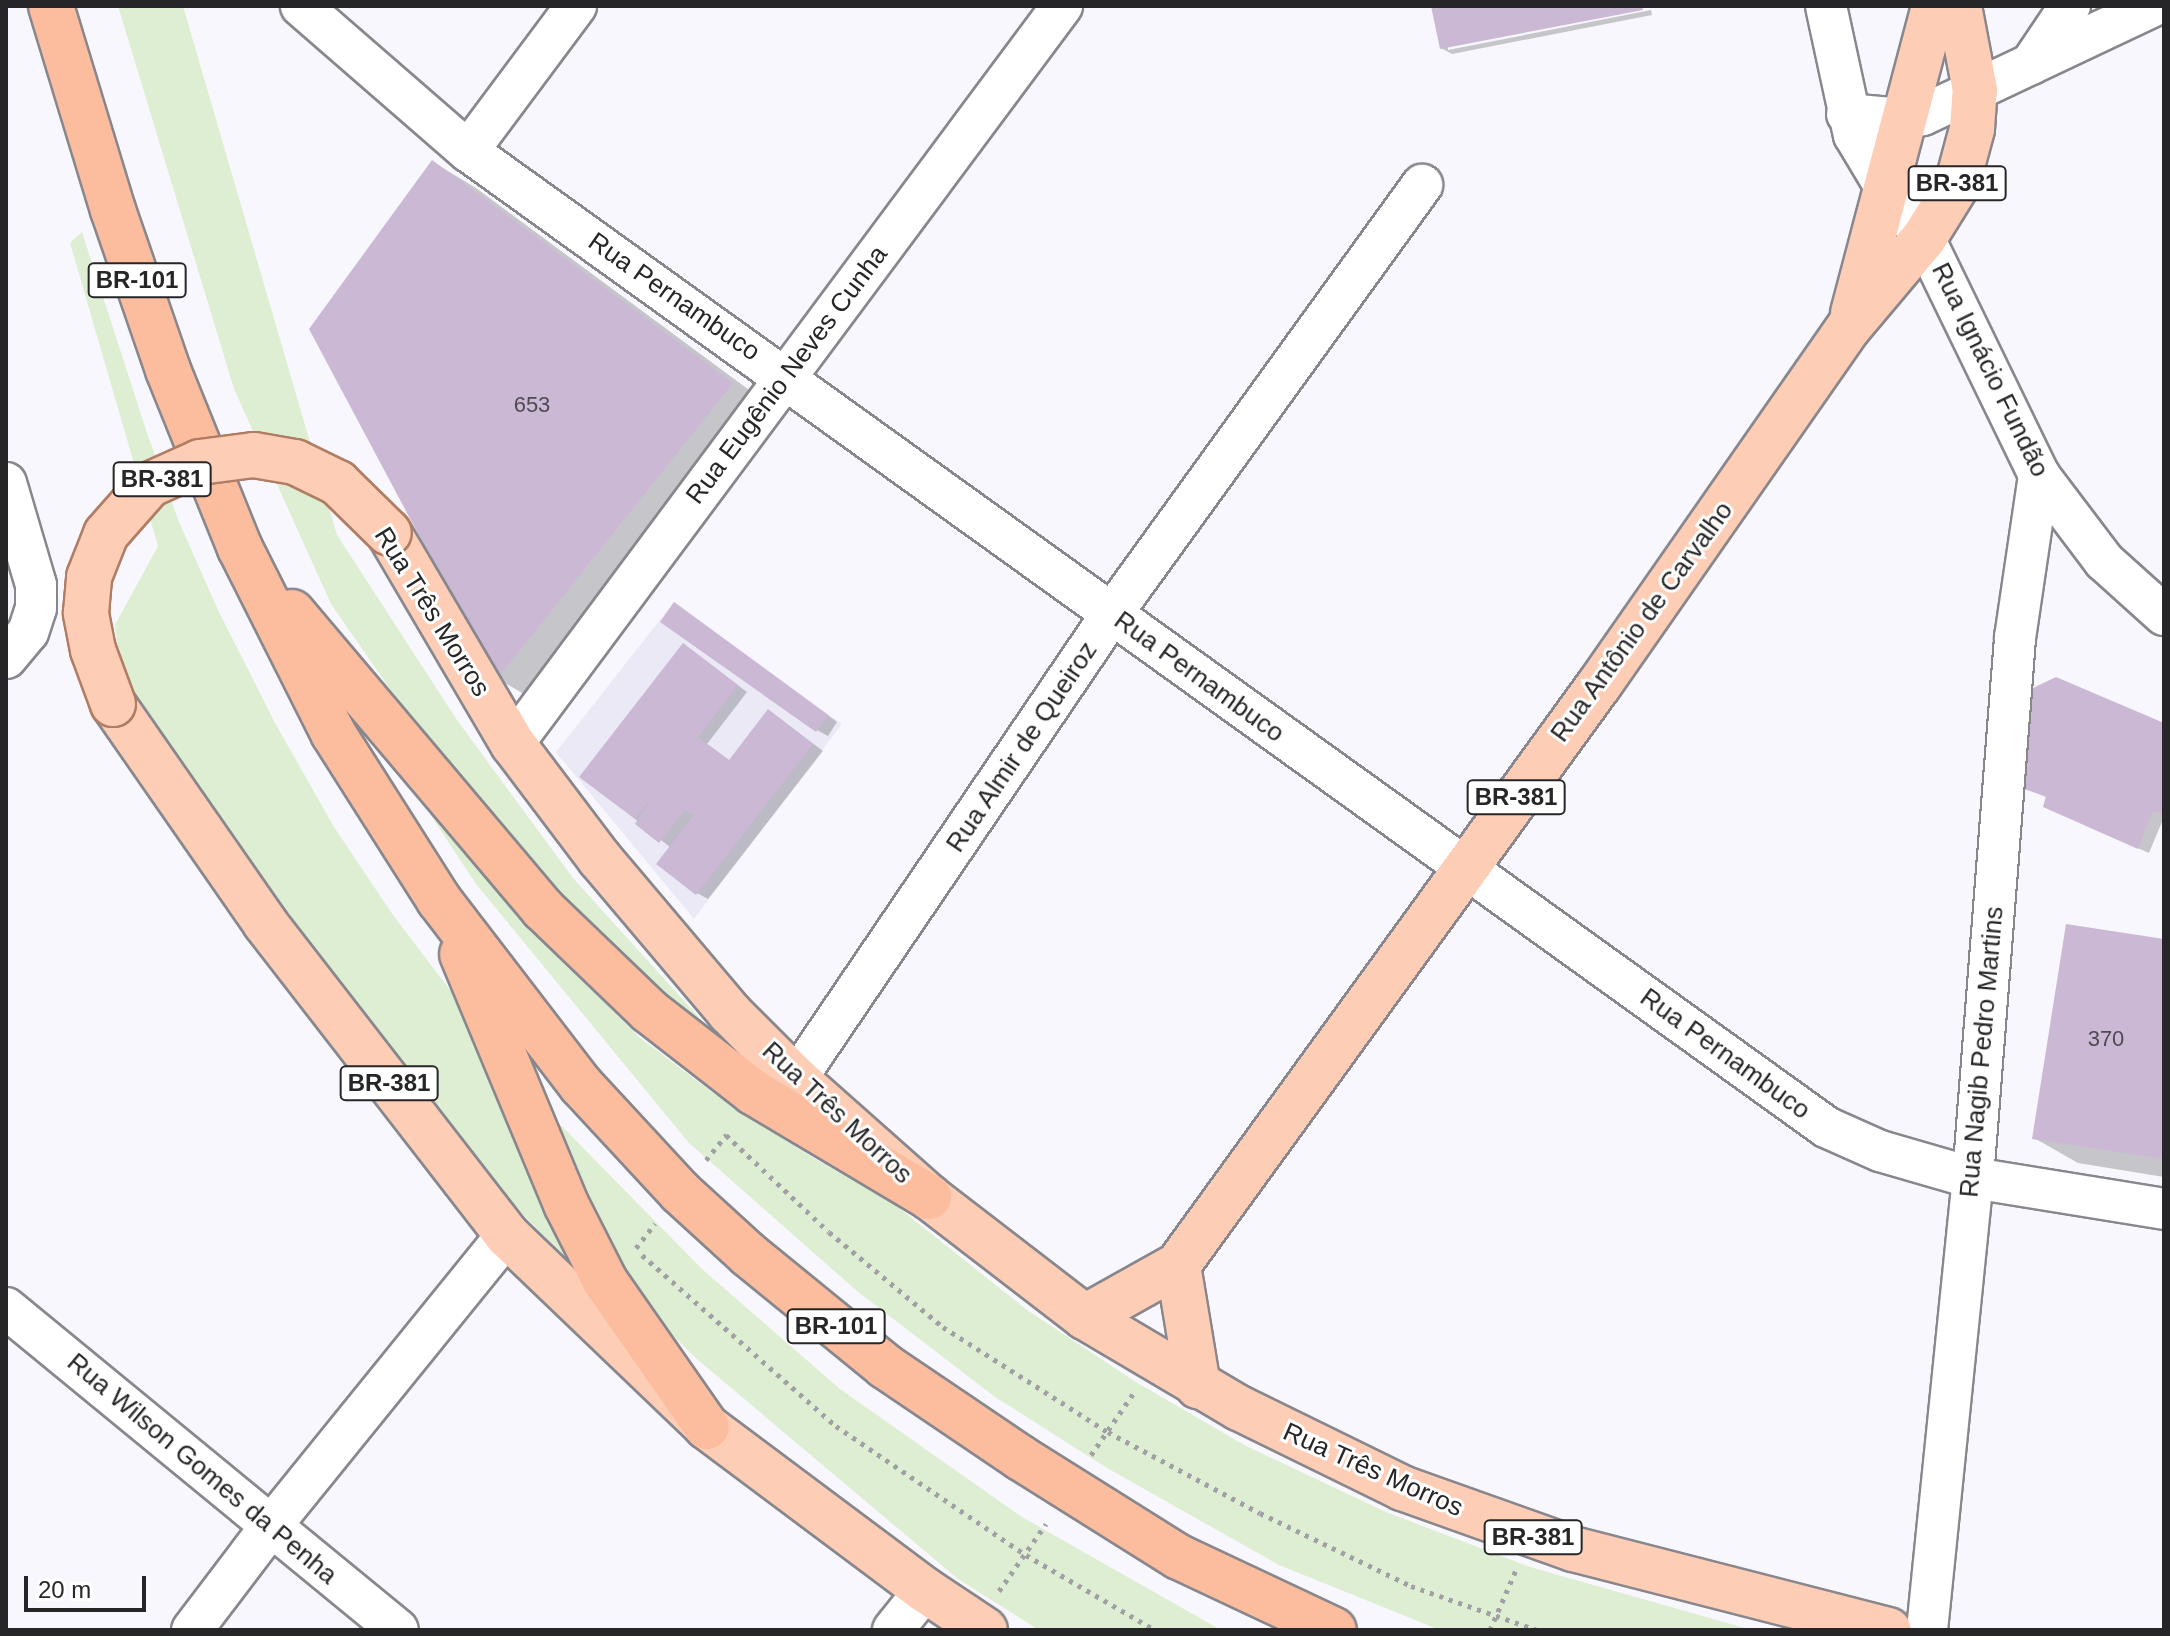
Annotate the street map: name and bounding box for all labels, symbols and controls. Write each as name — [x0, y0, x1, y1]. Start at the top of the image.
road number: BR-381 — [1907, 163, 2007, 203]
street label: Rua Pernambuco — [582, 226, 766, 368]
street label: Rua Eugênio Neves Cunha — [680, 240, 894, 510]
street label: Rua Ignácio Fundão — [1925, 258, 2055, 482]
road number: BR-101 — [87, 260, 187, 300]
house number: 653 — [514, 392, 550, 418]
road number: BR-381 — [112, 459, 212, 499]
street label: Rua Antônio de Carvalho — [1544, 495, 1740, 749]
street label: Rua Três Morros — [367, 521, 497, 703]
street label: Rua Pernambuco — [1108, 605, 1290, 749]
street label: Rua Almir de Queiroz — [940, 635, 1104, 859]
road number: BR-381 — [1466, 777, 1566, 817]
street label: Rua Nagib Pedro Martins — [1954, 905, 2010, 1199]
street label: Rua Pernambuco — [1634, 982, 1816, 1126]
house number: 370 — [2088, 1026, 2124, 1052]
street label: Rua Três Morros — [755, 1035, 919, 1191]
road number: BR-381 — [339, 1063, 439, 1103]
road number: BR-101 — [786, 1306, 886, 1346]
street label: Rua Wilson Gomes da Penha — [61, 1347, 343, 1591]
street label: Rua Três Morros — [1278, 1416, 1468, 1524]
road number: BR-381 — [1483, 1517, 1583, 1557]
scale bar — [28, 1560, 150, 1610]
text: 20 m — [38, 1576, 91, 1603]

